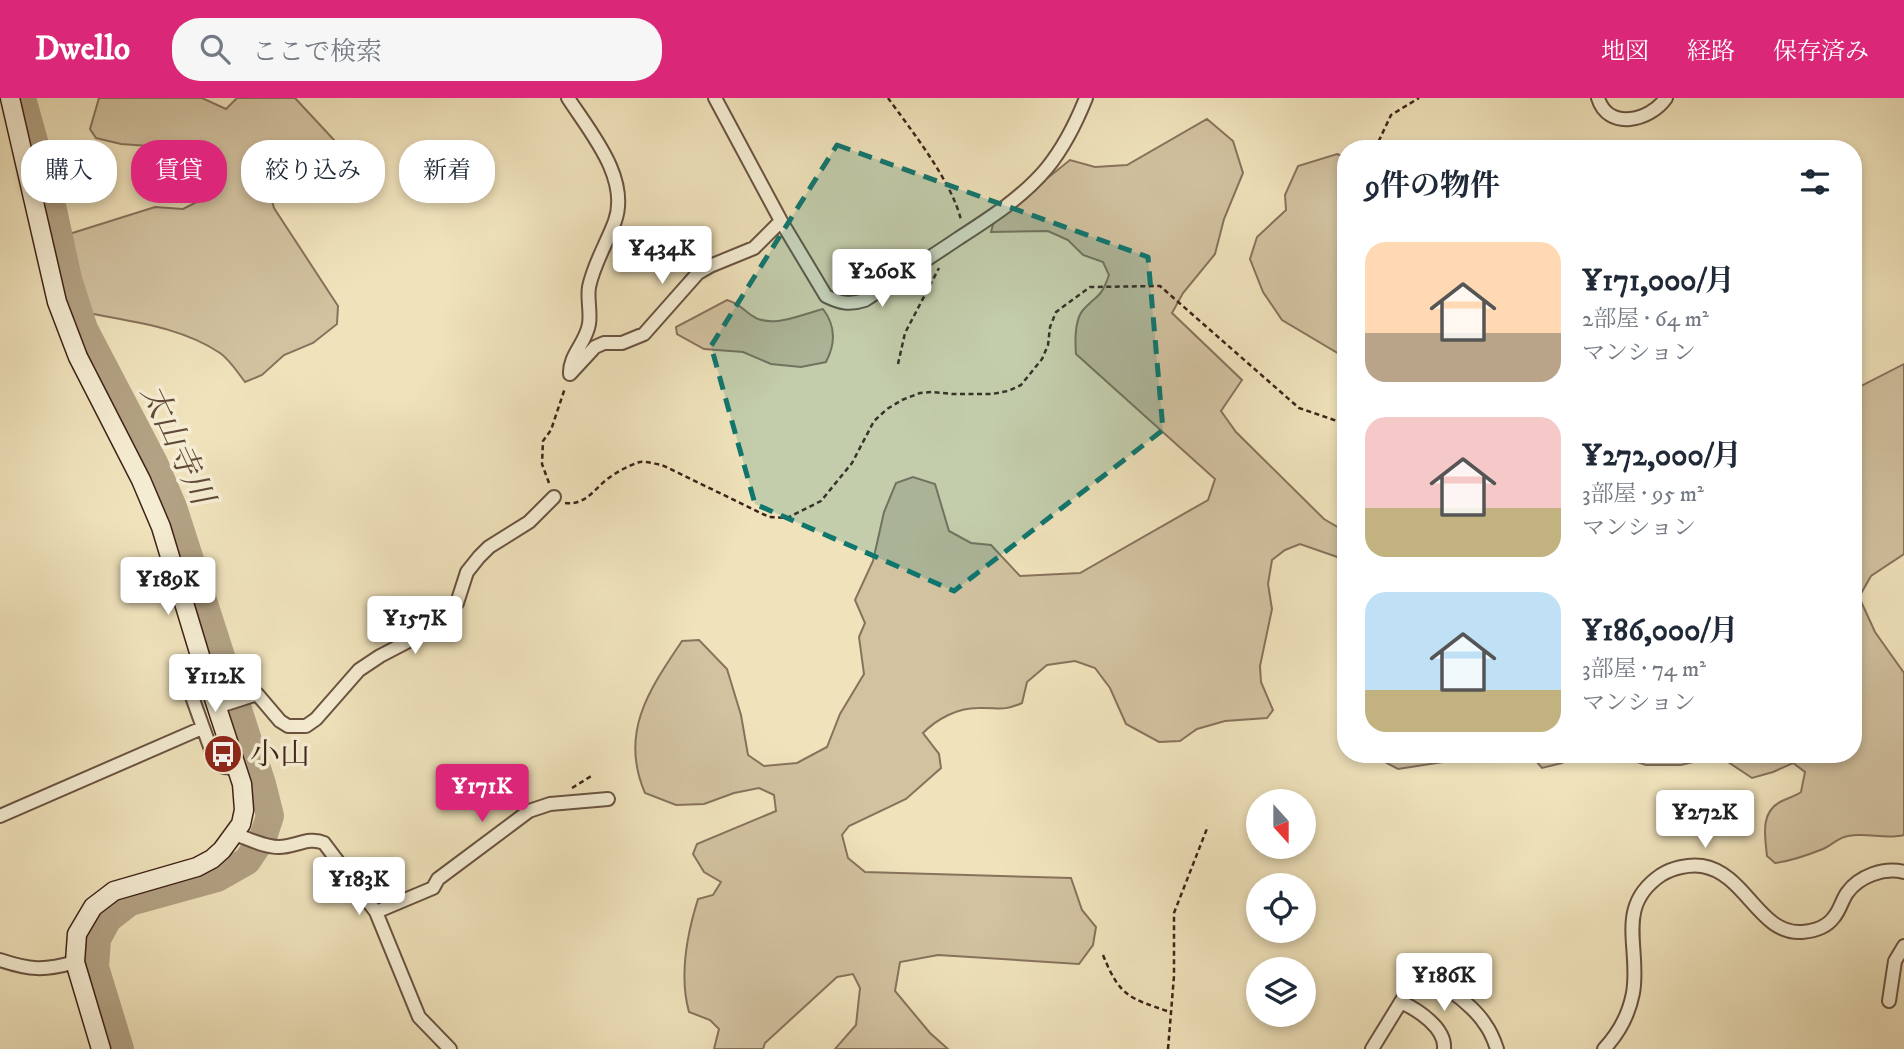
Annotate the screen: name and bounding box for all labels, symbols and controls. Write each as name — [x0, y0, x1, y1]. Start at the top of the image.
search box — [172, 18, 662, 81]
text: Dwello — [35, 29, 130, 70]
icon: search — [196, 30, 234, 68]
text: ここで検索 — [252, 36, 382, 69]
text: 地図 — [1601, 37, 1649, 67]
text: 経路 — [1687, 37, 1735, 67]
text: 保存済み — [1773, 37, 1869, 67]
chip: 購入 — [21, 140, 117, 203]
chip: 賃貸 — [131, 140, 227, 203]
chip: 絞り込み — [241, 140, 385, 203]
chip: 新着 — [399, 140, 495, 203]
icon: filters — [1796, 163, 1834, 201]
text: 9件の物件 — [1365, 168, 1500, 205]
pin: ¥434K — [613, 226, 711, 286]
text: ¥434K — [629, 234, 695, 263]
pin: ¥260K — [833, 250, 931, 309]
text: ¥260K — [848, 257, 916, 286]
text: ¥171,000/月 — [1582, 263, 1735, 300]
icon: home — [1421, 270, 1505, 354]
text: 2部屋 · 64 m² — [1582, 305, 1709, 334]
text: マンション — [1582, 339, 1696, 368]
water label: 太山寺川 — [131, 378, 223, 514]
text: ¥272,000/月 — [1582, 438, 1742, 475]
icon: home — [1421, 445, 1505, 529]
text: 3部屋 · 95 m² — [1582, 480, 1704, 509]
text: マンション — [1582, 514, 1696, 543]
pin: ¥189K — [119, 558, 217, 617]
text: ¥189K — [136, 565, 200, 594]
pin: ¥157K — [366, 596, 464, 656]
text: ¥157K — [383, 604, 447, 633]
text: ¥186,000/月 — [1582, 613, 1738, 650]
icon: home — [1421, 620, 1505, 704]
pin: ¥112K — [166, 654, 264, 714]
text: 3部屋 · 74 m² — [1582, 655, 1706, 684]
text: ¥112K — [185, 662, 245, 691]
text: マンション — [1582, 689, 1696, 718]
bus stop icon: 小山 — [202, 733, 244, 775]
place label: 小山 — [250, 737, 310, 774]
pin: ¥171K — [433, 764, 531, 824]
text: ¥171K — [452, 772, 512, 801]
north arrow — [1246, 789, 1316, 859]
map controls — [1246, 789, 1316, 1027]
pin: ¥272K — [1656, 790, 1754, 850]
text: ¥272K — [1672, 798, 1738, 827]
pin: ¥183K — [310, 858, 408, 917]
text: ¥183K — [329, 865, 389, 894]
button: locate — [1246, 873, 1316, 943]
pin: ¥186K — [1395, 954, 1493, 1013]
button: layers — [1246, 957, 1316, 1027]
text: ¥186K — [1412, 961, 1476, 990]

